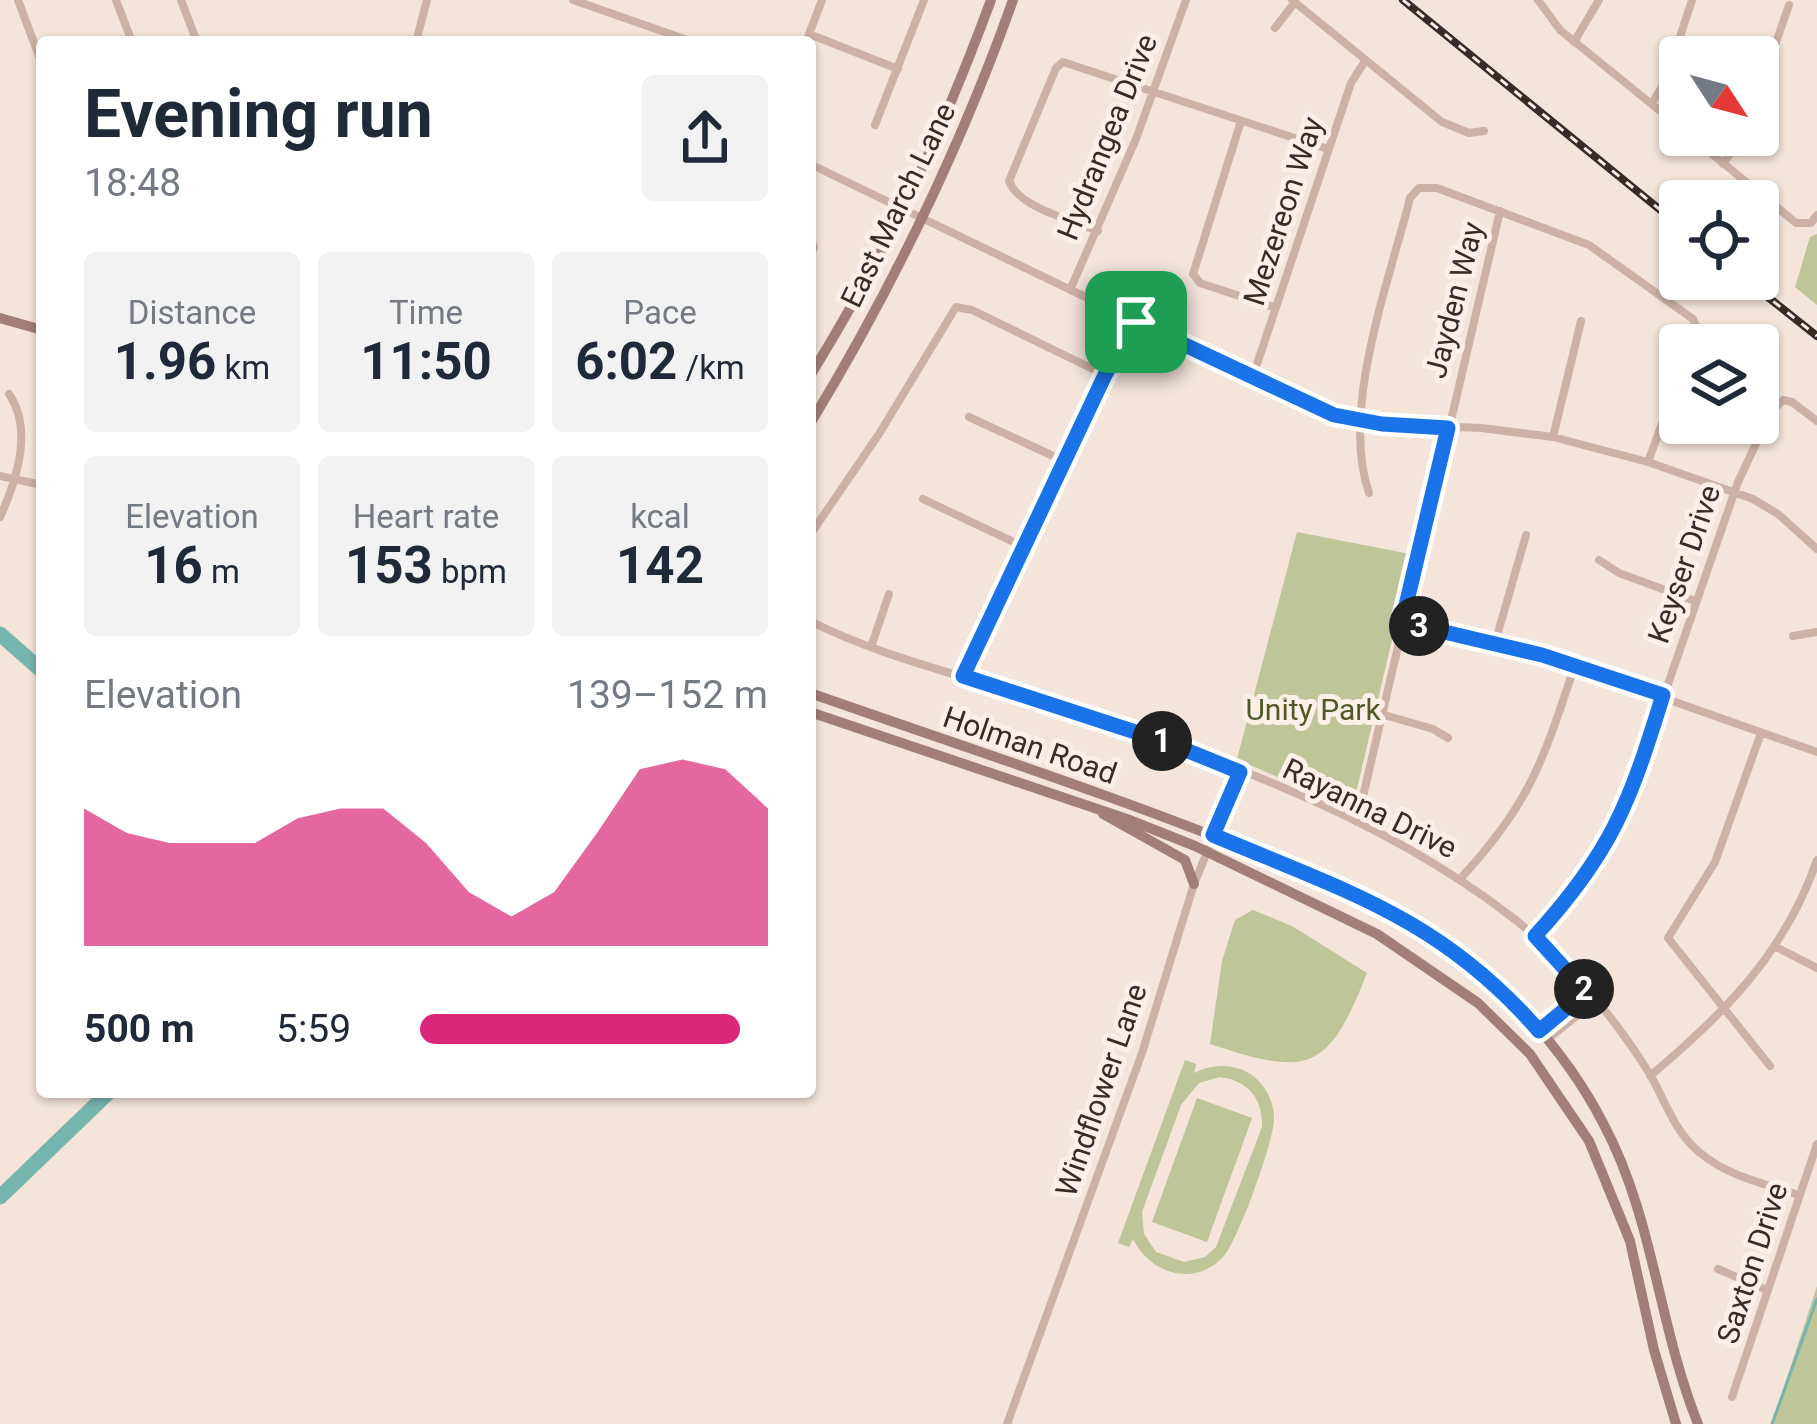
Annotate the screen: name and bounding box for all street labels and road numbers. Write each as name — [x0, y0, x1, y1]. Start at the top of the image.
street label: Hydrangea Drive — [1050, 29, 1164, 245]
street label: East March Lane — [833, 97, 963, 313]
street label: Mezereon Way — [1236, 112, 1330, 310]
street label: Jayden Way — [1418, 218, 1490, 382]
street label: Keyser Drive — [1641, 480, 1727, 648]
street label: Holman Road — [939, 699, 1121, 791]
street label: Rayanna Drive — [1277, 751, 1463, 865]
street label: Windflower Lane — [1048, 979, 1154, 1201]
street label: Saxton Drive — [1710, 1178, 1794, 1348]

